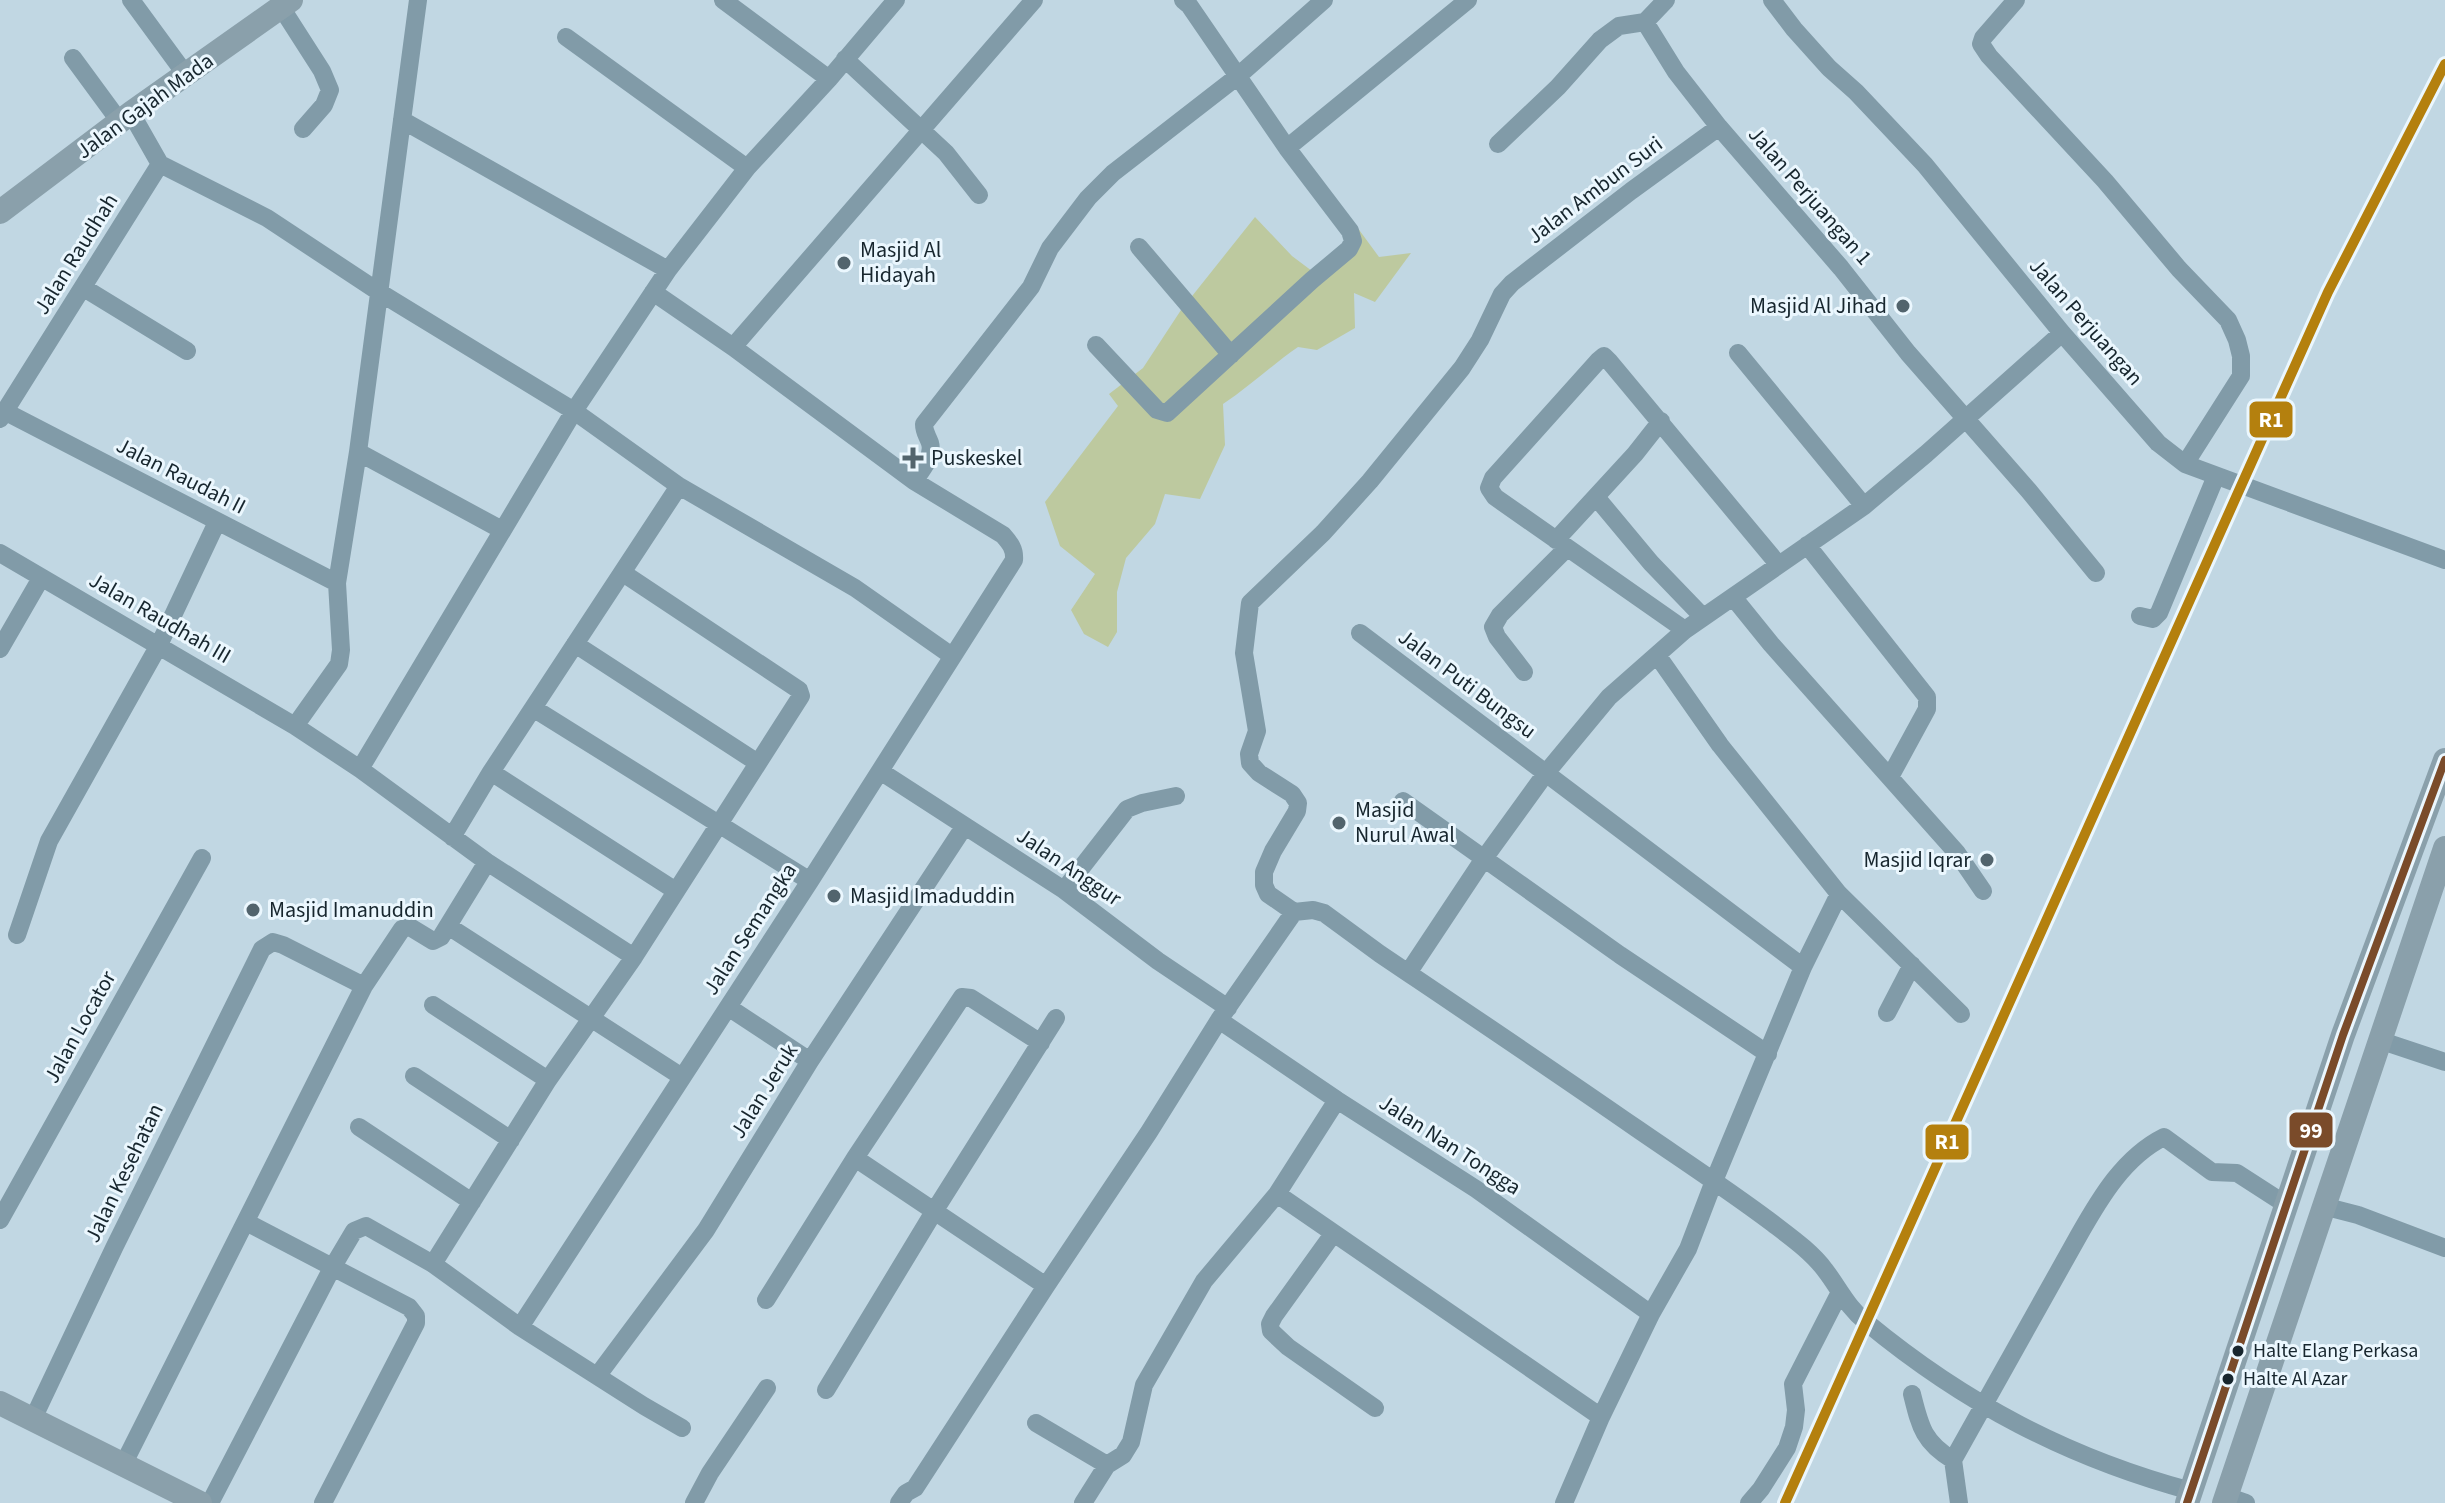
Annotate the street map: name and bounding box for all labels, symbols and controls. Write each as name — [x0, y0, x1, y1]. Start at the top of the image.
street label: Jalan Gajah Mada — [70, 45, 220, 167]
street label: Jalan Perjuangan 1 — [1741, 119, 1879, 273]
street label: Jalan Ambun Suri — [1521, 128, 1669, 252]
street label: Jalan Raudhah — [26, 187, 126, 321]
place label: Masjid Al Hidayah — [860, 234, 941, 291]
street label: Jalan Perjuangan — [2022, 251, 2150, 393]
marker: Masjid Al Hidayah — [835, 254, 853, 272]
place label: Masjid Al Jihad — [1750, 290, 1887, 322]
marker: Masjid Al Jihad — [1894, 297, 1912, 315]
line badge: R1 — [2248, 400, 2294, 439]
text: R1 — [2258, 404, 2284, 436]
street label: Jalan Raudah II — [111, 430, 251, 522]
place label: Puskeskel — [931, 442, 1022, 474]
marker: Puskeskel — [902, 447, 924, 469]
street label: Jalan Raudhah III — [83, 564, 237, 672]
street label: Jalan Puti Bungsu — [1391, 621, 1543, 747]
place label: Masjid Nurul Awal — [1355, 794, 1455, 851]
marker: Masjid Nurul Awal — [1330, 814, 1348, 832]
street label: Jalan Anggur — [1010, 820, 1128, 914]
place label: Masjid Iqrar — [1863, 844, 1971, 876]
marker: Masjid Iqrar — [1978, 851, 1996, 869]
street label: Jalan Semangka — [695, 857, 805, 1001]
place label: Masjid Imaduddin — [850, 880, 1015, 912]
marker: Masjid Imaduddin — [825, 887, 843, 905]
place label: Masjid Imanuddin — [269, 894, 434, 926]
marker: Masjid Imanuddin — [244, 901, 262, 919]
street label: Jalan Locator — [36, 965, 124, 1089]
street label: Jalan Jeruk — [722, 1037, 806, 1145]
street label: Jalan Nan Tongga — [1373, 1087, 1527, 1203]
street label: Jalan Kesehatan — [76, 1098, 172, 1248]
line badge: 99 — [2288, 1111, 2334, 1149]
text: 99 — [2299, 1115, 2323, 1147]
line badge: R1 — [1924, 1123, 1970, 1161]
text: R1 — [1934, 1126, 1960, 1158]
place label: Halte Elang Perkasa — [2253, 1337, 2418, 1365]
marker: Halte Elang Perkasa — [2230, 1343, 2246, 1359]
place label: Halte Al Azar — [2243, 1365, 2348, 1393]
marker: Halte Al Azar — [2220, 1371, 2236, 1387]

